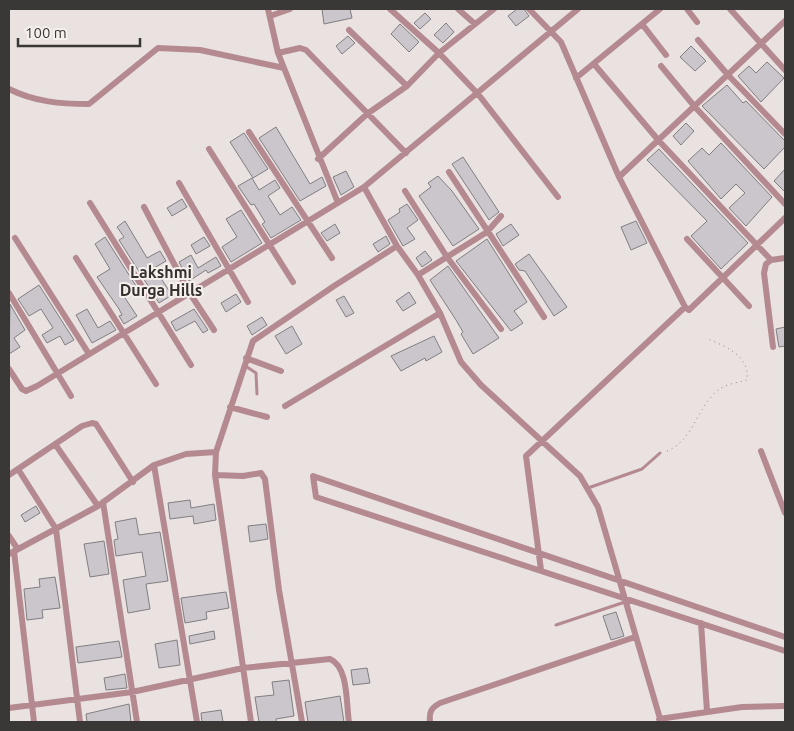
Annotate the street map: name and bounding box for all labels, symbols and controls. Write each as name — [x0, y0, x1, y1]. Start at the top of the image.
scale bar — [18, 15, 140, 47]
text: 100 m — [25, 24, 67, 41]
district label: Lakshmi Durga Hills — [120, 263, 202, 299]

